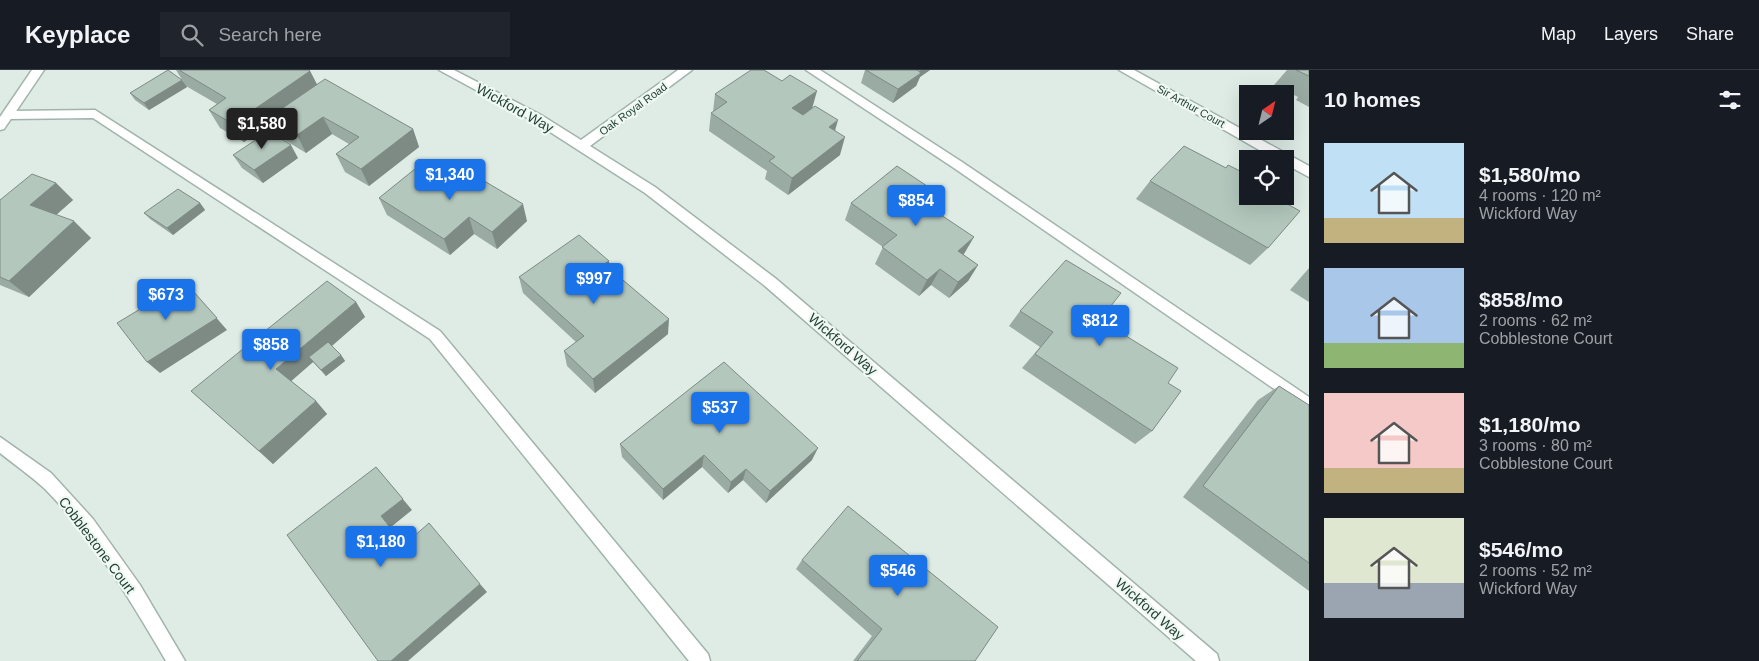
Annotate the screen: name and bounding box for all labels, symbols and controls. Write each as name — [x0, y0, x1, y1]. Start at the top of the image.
search box — [160, 12, 510, 57]
text: Keyplace — [25, 21, 130, 48]
icon: search — [178, 21, 206, 49]
text: Search here — [218, 24, 322, 45]
text: Map — [1541, 24, 1576, 44]
text: Layers — [1604, 24, 1658, 44]
text: Share — [1686, 24, 1734, 44]
street label: Wickford Way — [474, 80, 556, 136]
street label: Oak Royal Road — [597, 80, 669, 138]
street label: Sir Arthur Court — [1155, 82, 1227, 130]
north arrow — [1239, 85, 1294, 140]
map controls — [1239, 85, 1294, 205]
icon: filters — [1716, 86, 1744, 114]
text: 10 homes — [1324, 88, 1421, 111]
pin: $1,580 — [221, 108, 303, 150]
text: $1,580 — [238, 115, 286, 132]
button: locate — [1239, 150, 1294, 205]
pin: $1,340 — [409, 158, 491, 201]
icon: home — [1364, 163, 1424, 223]
text: $1,580/mo — [1479, 163, 1581, 186]
text: $1,340 — [426, 166, 474, 183]
pin: $854 — [886, 184, 946, 227]
text: 4 rooms · 120 m² — [1479, 187, 1601, 204]
text: $854 — [898, 192, 934, 209]
text: Wickford Way — [1479, 205, 1577, 222]
pin: $997 — [564, 262, 624, 305]
text: $997 — [576, 270, 612, 287]
pin: $673 — [136, 278, 196, 321]
text: $673 — [148, 286, 184, 303]
icon: home — [1364, 288, 1424, 348]
text: $858/mo — [1479, 288, 1563, 311]
pin: $812 — [1070, 304, 1130, 347]
street label: Wickford Way — [805, 310, 881, 378]
text: $812 — [1082, 312, 1118, 329]
text: 2 rooms · 62 m² — [1479, 312, 1592, 329]
pin: $858 — [241, 328, 301, 371]
text: Cobblestone Court — [1479, 330, 1612, 347]
text: $858 — [253, 336, 289, 353]
pin: $537 — [690, 392, 750, 434]
text: $537 — [702, 399, 738, 416]
icon: home — [1364, 413, 1424, 473]
text: $1,180/mo — [1479, 413, 1581, 436]
text: 3 rooms · 80 m² — [1479, 437, 1592, 454]
text: Cobblestone Court — [1479, 455, 1612, 472]
street label: Cobblestone Court — [55, 494, 139, 597]
pin: $1,180 — [340, 526, 422, 568]
text: $1,180 — [357, 533, 405, 550]
icon: home — [1364, 538, 1424, 598]
text: $546/mo — [1479, 538, 1563, 561]
pin: $546 — [868, 554, 928, 597]
text: $546 — [880, 562, 916, 579]
text: 2 rooms · 52 m² — [1479, 562, 1592, 579]
street label: Wickford Way — [1112, 575, 1188, 643]
text: Wickford Way — [1479, 580, 1577, 597]

